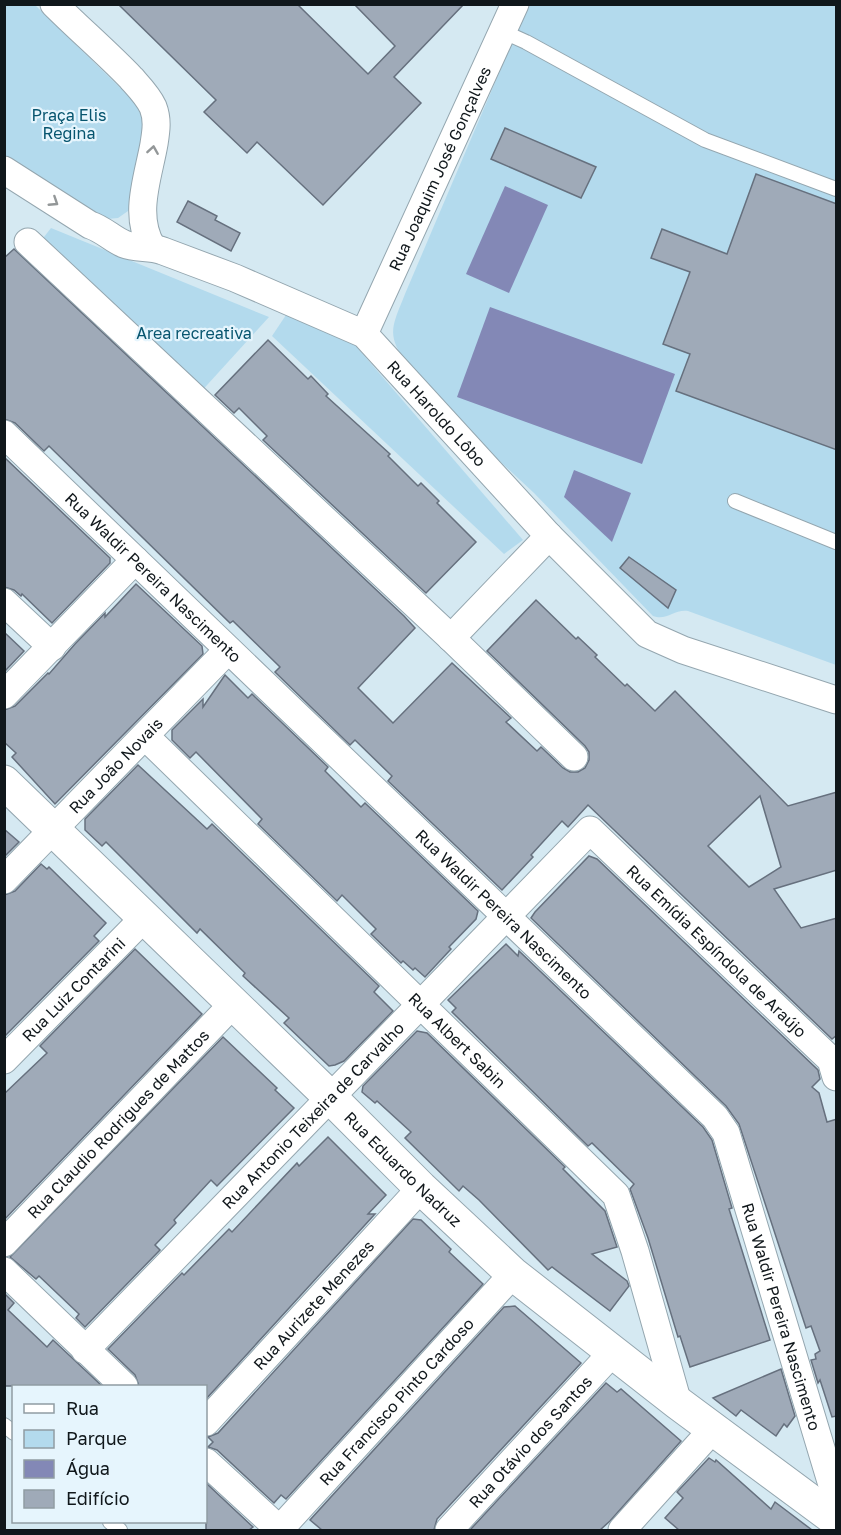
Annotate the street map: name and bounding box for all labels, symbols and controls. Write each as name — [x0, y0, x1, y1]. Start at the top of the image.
street label: Rua Joaquim José Gonçalves — [384, 63, 495, 274]
park label: Praça Elis Regina — [31, 105, 107, 143]
one-way arrow — [146, 145, 159, 155]
one-way arrow — [47, 194, 58, 205]
park label: Area recreativa — [136, 323, 252, 343]
street label: Rua Haroldo Lôbo — [383, 356, 490, 471]
street label: Rua Waldir Pereira Nascimento — [61, 488, 246, 667]
street label: Rua João Novais — [64, 713, 167, 818]
street label: Rua Waldir Pereira Nascimento — [411, 825, 596, 1003]
street label: Rua Emídia Espíndola de Araújo — [623, 860, 811, 1041]
street label: Rua Luiz Contarini — [18, 933, 129, 1046]
street label: Rua Albert Sabin — [404, 988, 510, 1092]
street label: Rua Antonio Teixeira de Carvalho — [218, 1018, 408, 1213]
street label: Rua Claudio Rodrigues de Mattos — [23, 1025, 213, 1223]
street label: Rua Eduardo Nadruz — [340, 1107, 466, 1231]
street label: Rua Waldir Pereira Nascimento — [738, 1200, 825, 1433]
street label: Rua Aurizete Menezes — [249, 1236, 378, 1374]
street label: Rua Francisco Pinto Cardoso — [315, 1314, 478, 1489]
street label: Rua Otávio dos Santos — [464, 1371, 596, 1512]
legend — [12, 1385, 207, 1523]
text: Rua — [66, 1397, 99, 1419]
text: Parque — [66, 1427, 127, 1449]
text: Água — [66, 1457, 110, 1479]
text: Edifício — [66, 1487, 130, 1509]

